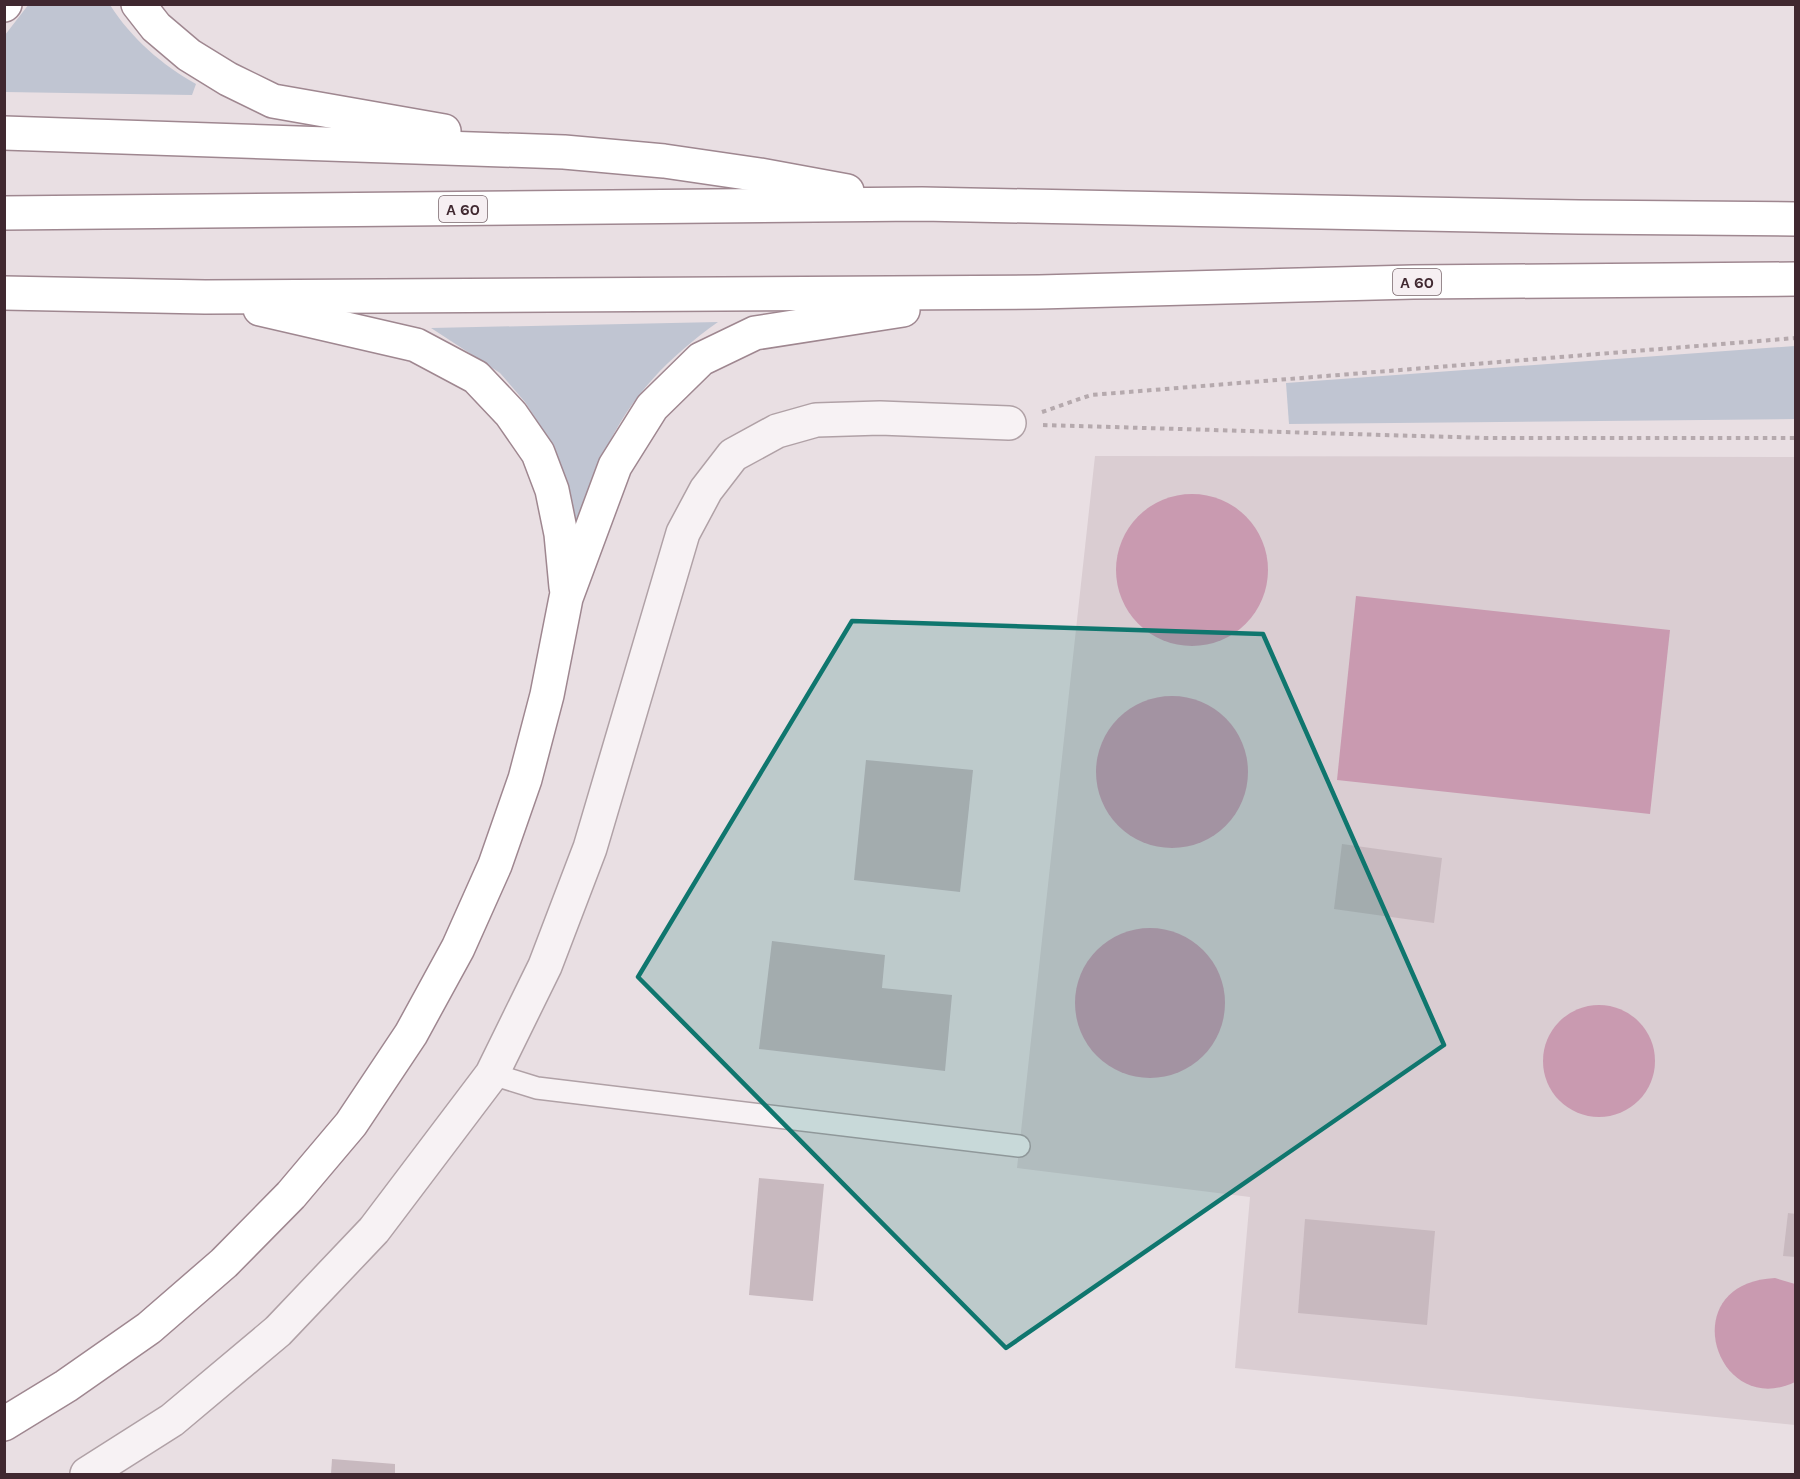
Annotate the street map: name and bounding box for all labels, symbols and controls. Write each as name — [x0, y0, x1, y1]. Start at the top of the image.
road number: A 60 — [439, 196, 487, 222]
road number: A 60 — [1393, 269, 1441, 295]

